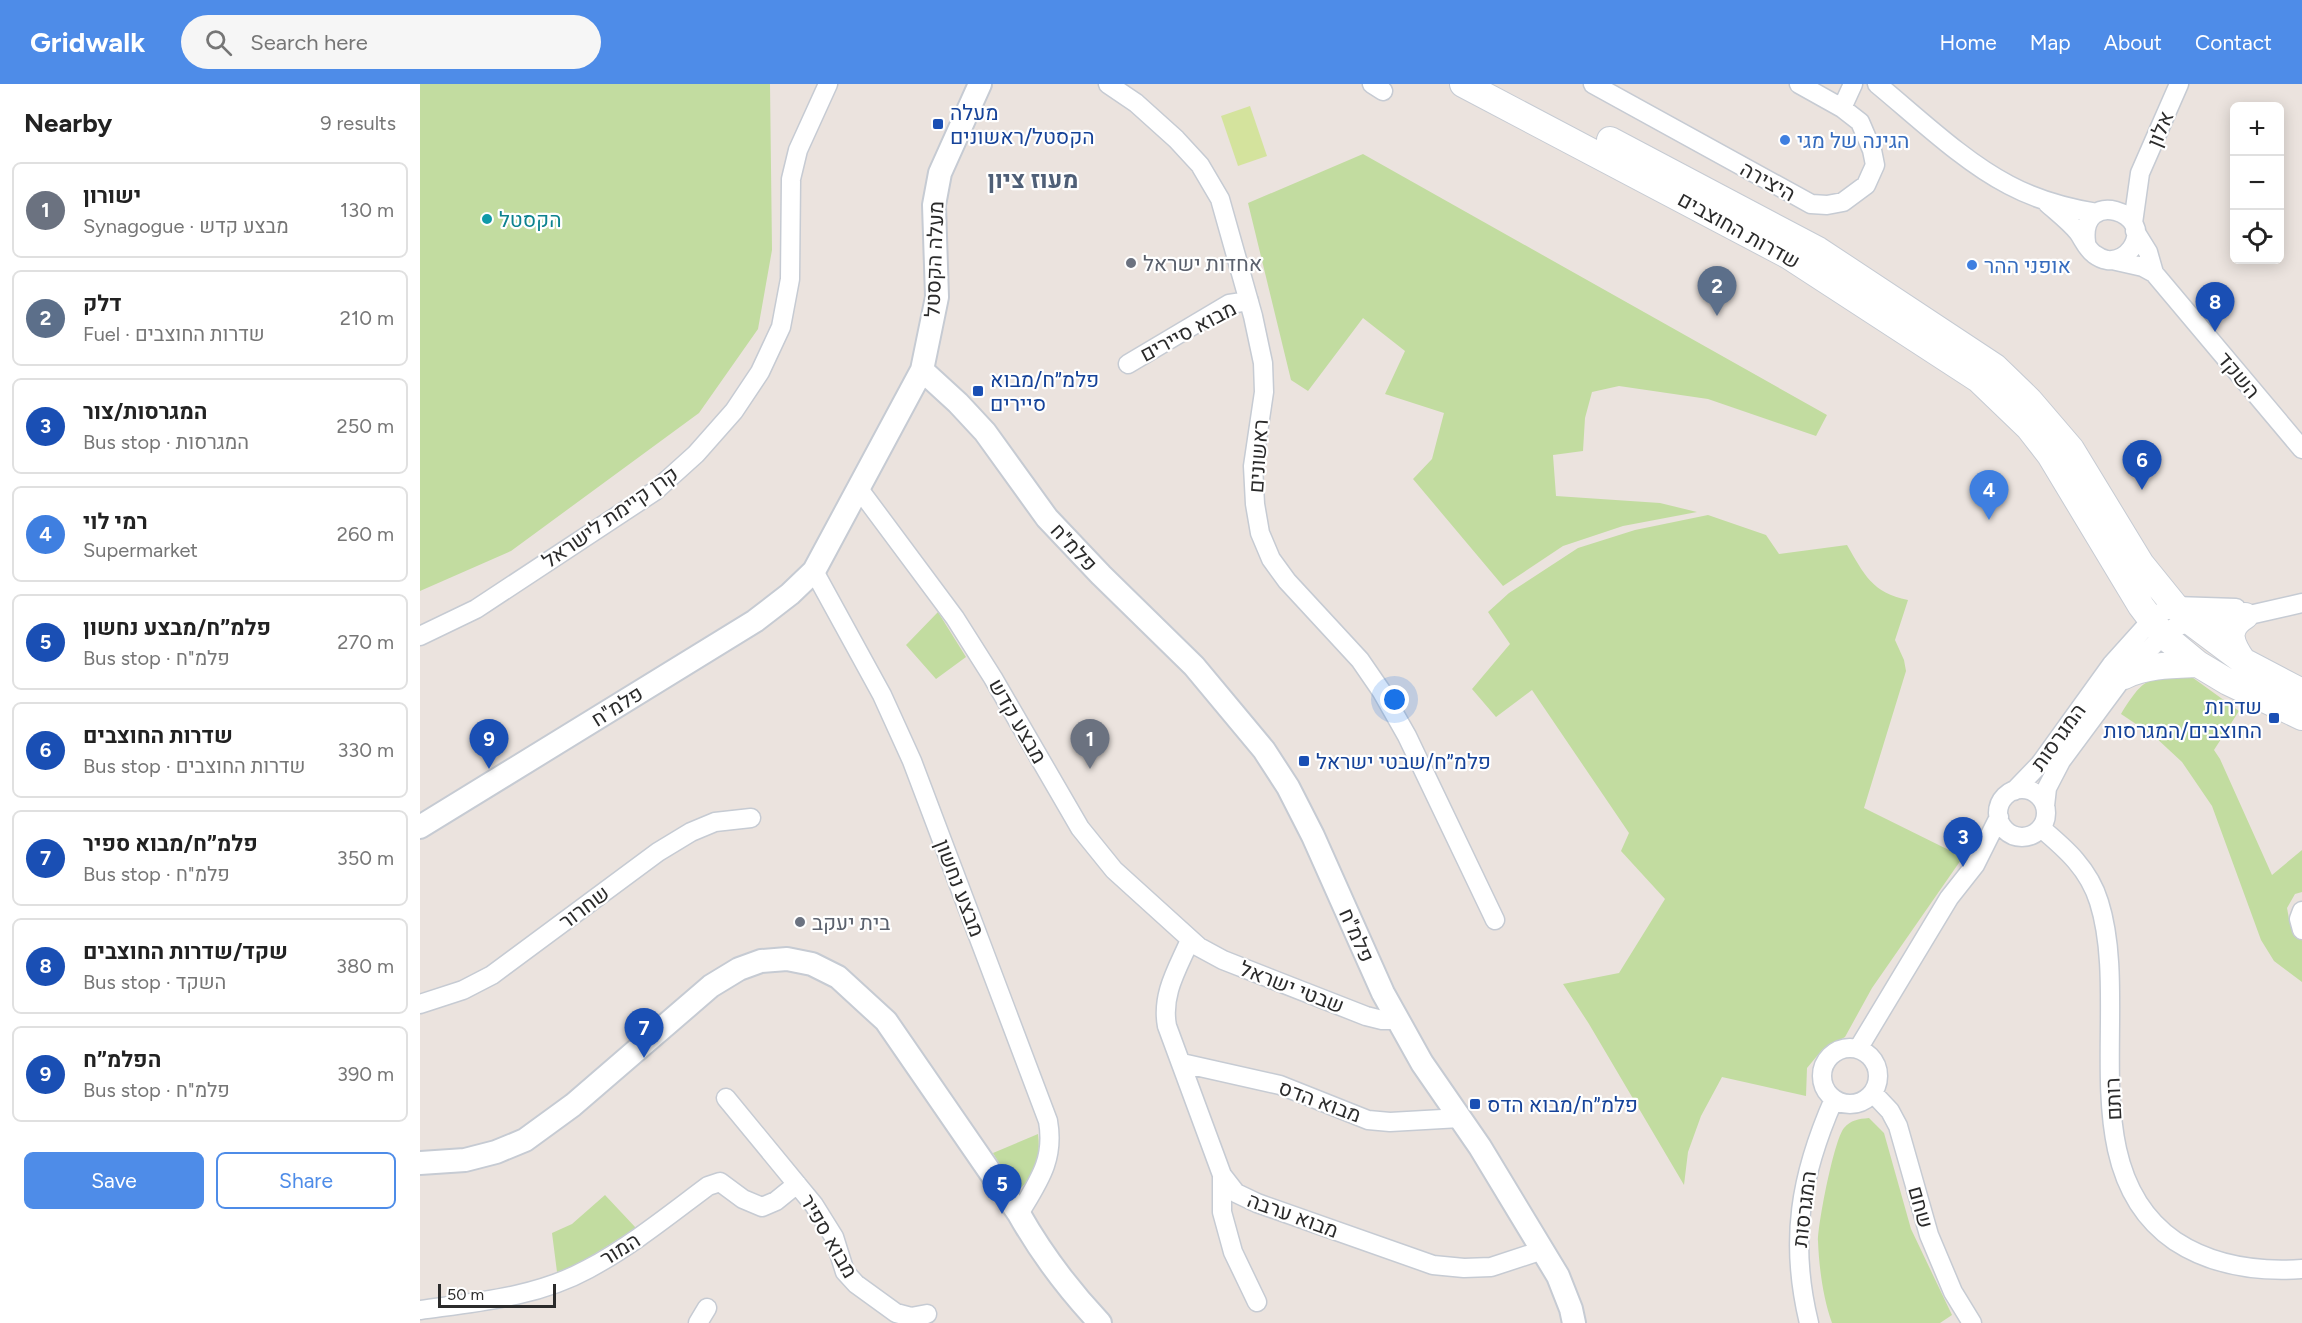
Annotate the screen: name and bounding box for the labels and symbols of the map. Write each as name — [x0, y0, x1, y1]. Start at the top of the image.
place label: מעלה הקסטל/ראשונים — [950, 100, 1095, 149]
street label: אלון — [2141, 107, 2179, 151]
marker: מעלה הקסטל/ראשונים — [931, 117, 945, 131]
place label: הגינה של מגי — [1797, 128, 1909, 153]
marker: הגינה של מגי — [1778, 133, 1792, 147]
street label: היצירה — [1736, 156, 1800, 206]
district label: מעוז ציון — [988, 165, 1078, 194]
street label: שדרות החוצבים — [1673, 186, 1805, 274]
street label: מעלה הקסטל — [919, 200, 949, 318]
place label: הקסטל — [499, 207, 562, 232]
marker: הקסטל — [480, 212, 494, 226]
place label: אחדות ישראל — [1143, 251, 1262, 276]
place label: אופני ההר — [1984, 253, 2071, 278]
marker: אחדות ישראל — [1124, 256, 1138, 270]
marker: אופני ההר — [1965, 258, 1979, 272]
pin: 2 — [1698, 266, 1736, 316]
pin: 8 — [2196, 282, 2234, 332]
street label: מבוא סיירים — [1136, 295, 1240, 367]
street label: השקד — [2212, 347, 2266, 403]
place label: פלמ״ח/מבוא סיירים — [990, 367, 1099, 416]
marker: פלמ״ח/מבוא סיירים — [971, 384, 985, 398]
street label: ראשונים — [1243, 418, 1273, 494]
pin: 6 — [2122, 440, 2162, 490]
street label: קרן קיימת לישראל — [537, 461, 683, 573]
pin: 4 — [1970, 470, 2008, 520]
street label: פלמ"ח — [1046, 518, 1102, 576]
street label: מבצע קדש — [984, 674, 1052, 768]
street label: פלמ"ח — [586, 680, 648, 732]
your location — [1380, 685, 1409, 714]
place label: שדרות החוצבים/המגרסות — [2104, 694, 2262, 743]
street label: המגרסות — [2025, 699, 2091, 775]
marker: שדרות החוצבים/המגרסות — [2267, 711, 2281, 725]
pin: 9 — [470, 720, 508, 769]
pin: 1 — [1070, 720, 1110, 769]
place label: פלמ״ח/שבטי ישראל — [1316, 749, 1491, 774]
marker: פלמ״ח/שבטי ישראל — [1297, 754, 1311, 768]
pin: 3 — [1944, 818, 1982, 867]
street label: מבצע נחשון — [930, 836, 990, 940]
street label: שחרור — [554, 880, 614, 934]
street label: פלמ"ח — [1334, 904, 1380, 966]
place label: בית יעקב — [812, 910, 890, 935]
marker: בית יעקב — [793, 915, 807, 929]
street label: שבטי ישראל — [1236, 956, 1348, 1018]
pin: 7 — [624, 1008, 664, 1058]
street label: מבוא הדס — [1275, 1075, 1365, 1127]
street label: רותם — [2099, 1077, 2127, 1121]
place label: פלמ״ח/מבוא הדס — [1487, 1092, 1638, 1117]
marker: פלמ״ח/מבוא הדס — [1468, 1097, 1482, 1111]
pin: 5 — [982, 1164, 1022, 1214]
street label: המגרסות — [1787, 1169, 1821, 1249]
street label: שחם — [1903, 1183, 1939, 1231]
street label: מבוא ערבה — [1244, 1187, 1342, 1243]
street label: מבוא ספיר — [795, 1190, 863, 1282]
street label: המור — [595, 1227, 645, 1271]
scale bar — [438, 1281, 556, 1308]

